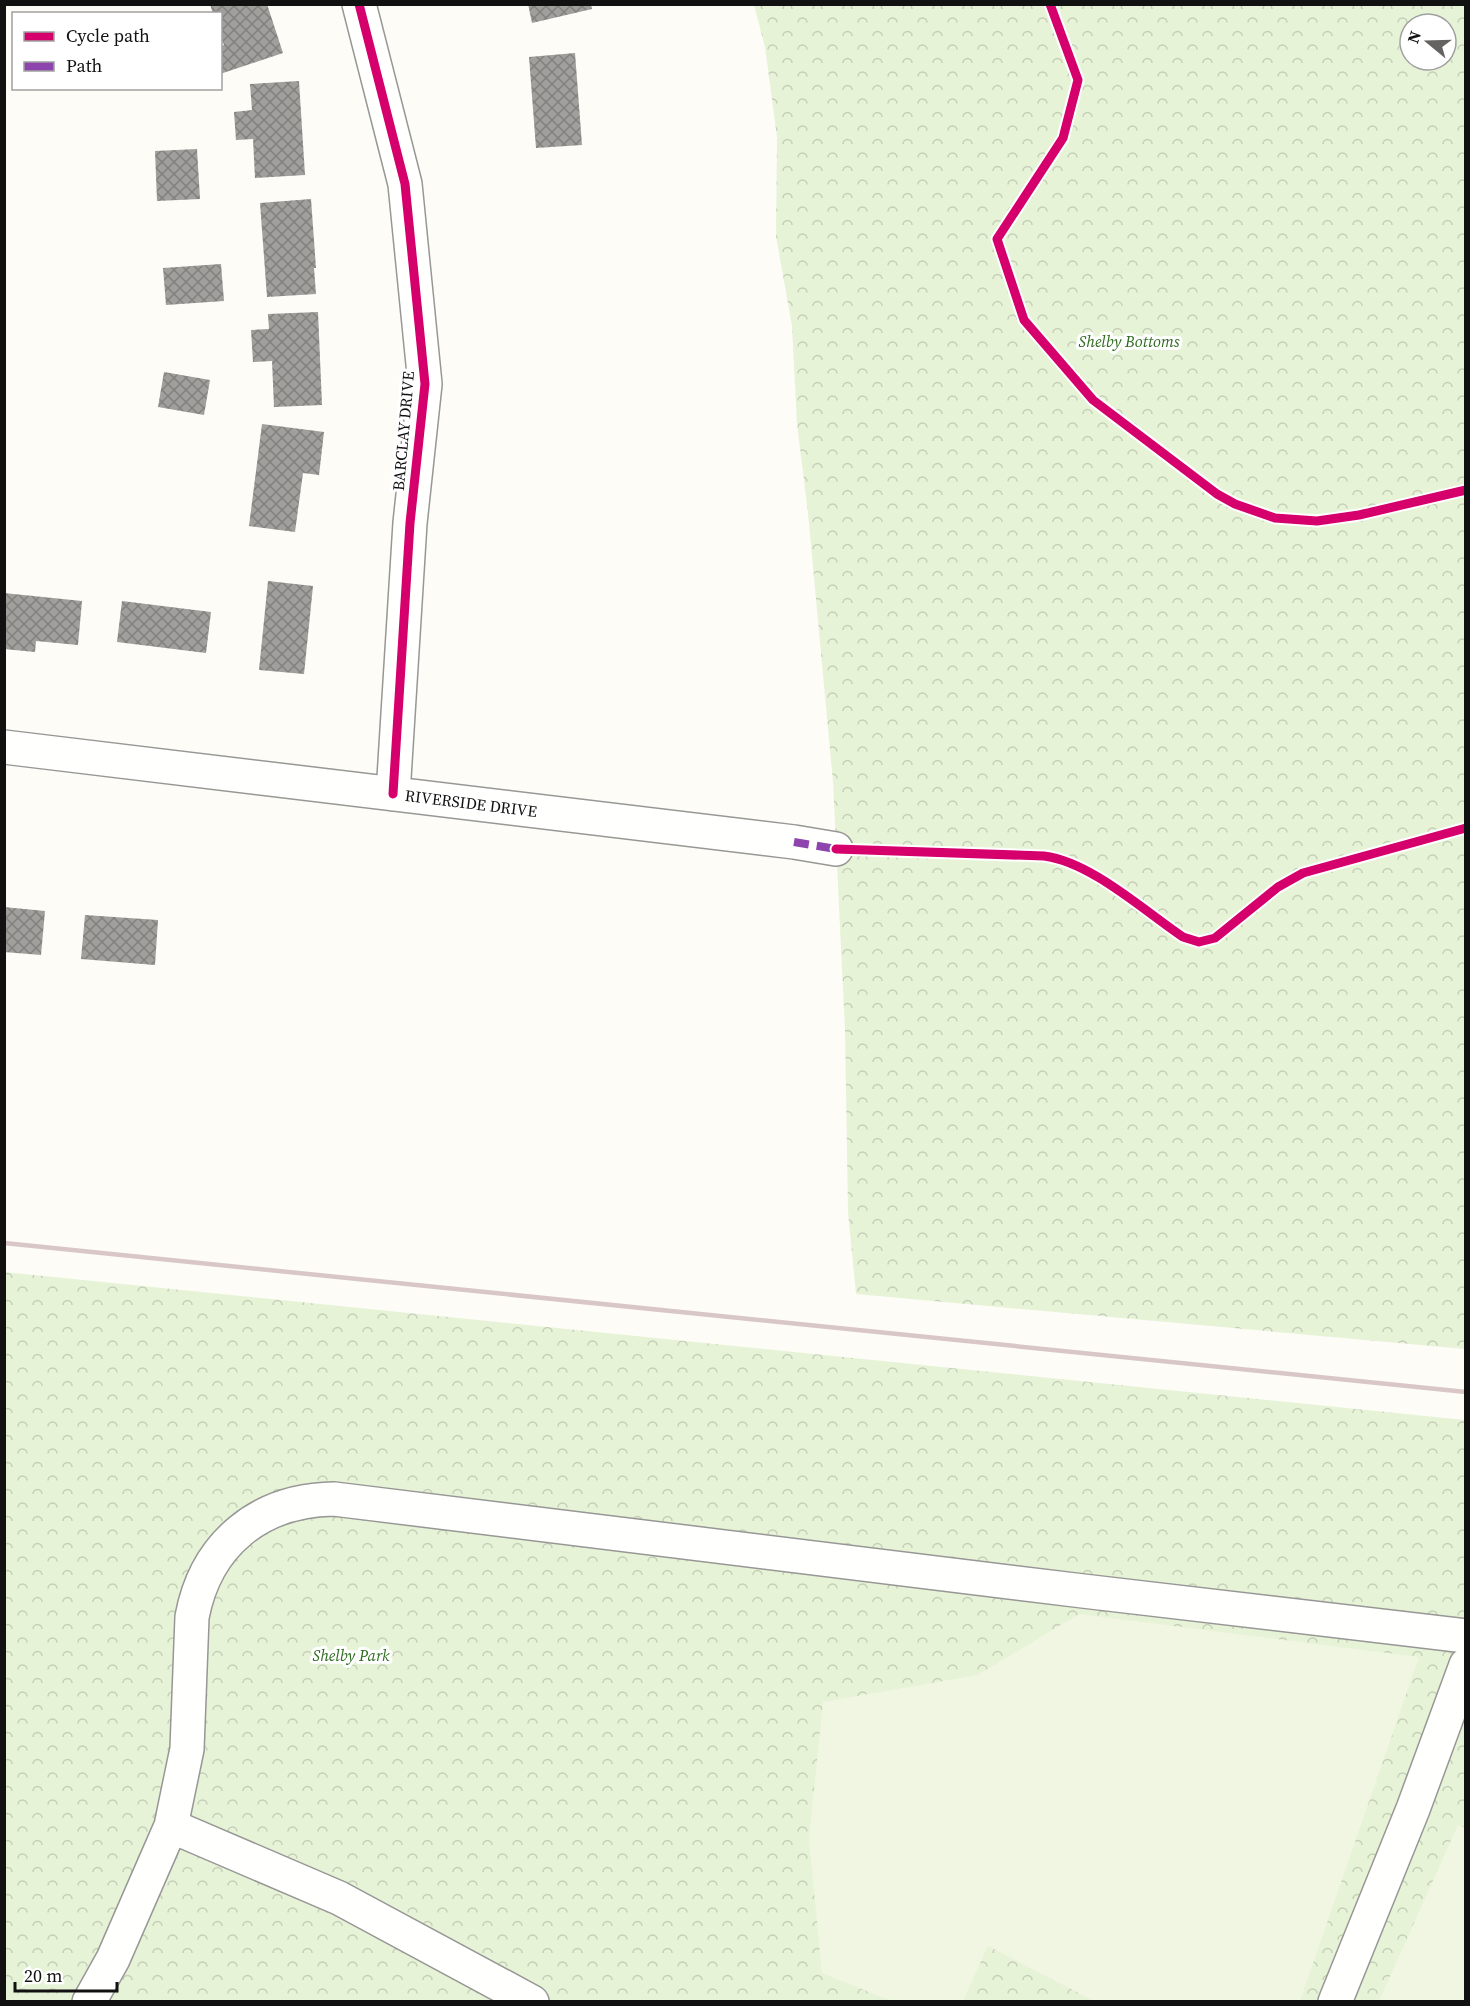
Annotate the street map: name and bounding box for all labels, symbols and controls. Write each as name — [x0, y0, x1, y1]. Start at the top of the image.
legend — [12, 12, 222, 90]
north arrow — [1398, 12, 1458, 72]
text: Cycle path — [66, 23, 150, 48]
text: N — [1402, 28, 1426, 46]
text: Path — [66, 53, 103, 78]
park label: Shelby Bottoms — [1078, 330, 1180, 352]
street label: BARCLAY DRIVE — [387, 370, 419, 492]
street label: RIVERSIDE DRIVE — [404, 784, 539, 822]
park label: Shelby Park — [312, 1644, 390, 1666]
scale bar — [15, 1955, 117, 1993]
text: 20 m — [24, 1963, 62, 1988]

